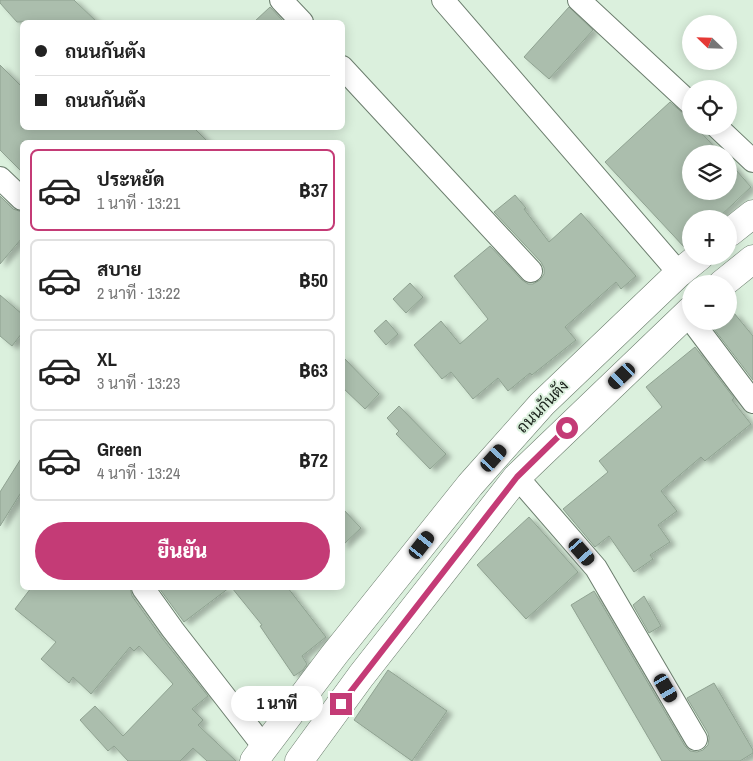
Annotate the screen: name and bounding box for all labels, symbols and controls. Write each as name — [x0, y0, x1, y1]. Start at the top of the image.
north arrow — [682, 15, 738, 70]
map controls — [682, 15, 737, 330]
text: ถนนกันตัง — [65, 38, 146, 64]
button: locate — [682, 80, 737, 135]
text: ถนนกันตัง — [65, 87, 146, 113]
button: layers — [682, 145, 737, 200]
text: ประหยัด — [97, 166, 165, 192]
icon: car — [37, 168, 82, 213]
text: ฿37 — [299, 177, 328, 203]
text: 1 นาที · 13:21 — [97, 192, 180, 214]
button: + — [682, 210, 737, 265]
text: สบาย — [97, 256, 142, 282]
icon: car — [37, 258, 82, 303]
text: ฿50 — [299, 267, 328, 293]
button: − — [682, 275, 737, 330]
text: 2 นาที · 13:22 — [97, 282, 180, 304]
text: XL — [97, 346, 117, 372]
icon: car — [37, 348, 82, 393]
text: ฿63 — [299, 357, 328, 383]
car — [605, 360, 638, 392]
text: 3 นาที · 13:23 — [97, 372, 180, 394]
street label: ถนนกันตัง — [511, 375, 573, 437]
route start — [556, 417, 578, 439]
text: Green — [97, 436, 142, 462]
icon: car — [37, 438, 82, 483]
car — [478, 442, 509, 474]
text: ฿72 — [299, 447, 328, 473]
text: 4 นาที · 13:24 — [97, 462, 180, 484]
button: ยืนยัน — [35, 522, 330, 580]
car — [406, 529, 437, 561]
car — [566, 536, 597, 568]
car — [652, 671, 679, 705]
callout: 1 นาที — [231, 686, 324, 722]
text: 1 นาที — [257, 692, 297, 714]
route end — [330, 693, 352, 715]

